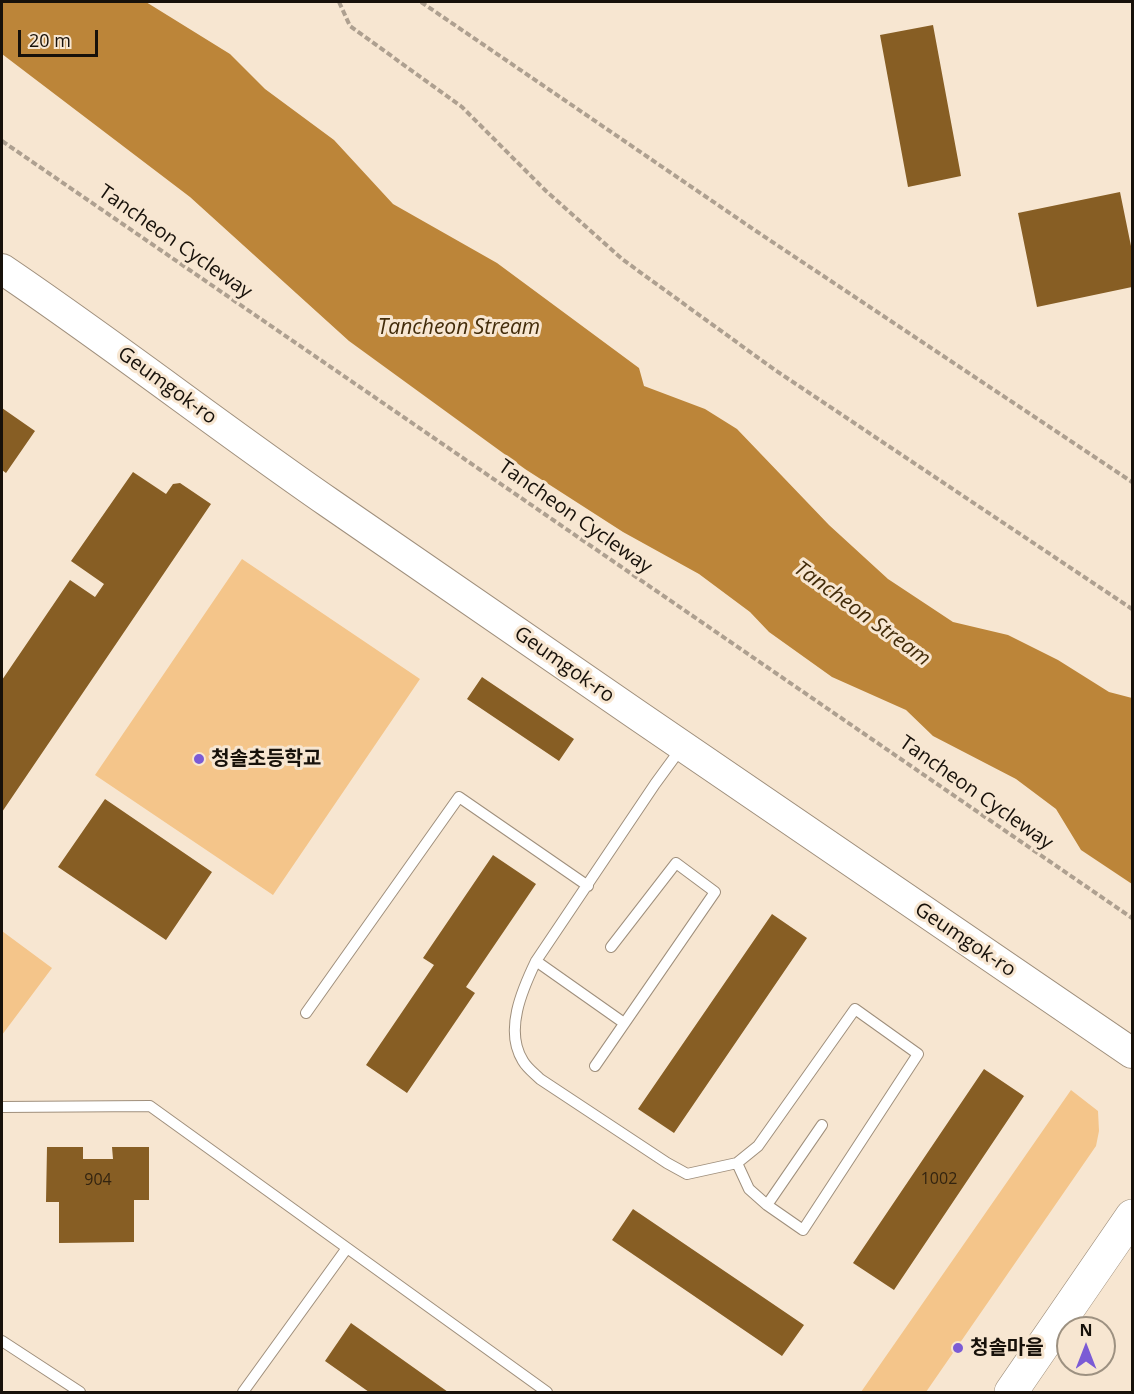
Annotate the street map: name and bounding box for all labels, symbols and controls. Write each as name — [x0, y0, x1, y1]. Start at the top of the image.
scale bar — [21, 18, 100, 56]
text: 20 m — [29, 28, 71, 52]
street label: Tancheon Cycleway — [94, 180, 256, 304]
water label: Tancheon Stream — [378, 315, 540, 341]
street label: Geumgok-ro — [113, 342, 221, 430]
street label: Tancheon Cycleway — [494, 455, 656, 579]
water label: Tancheon Stream — [789, 556, 935, 672]
street label: Geumgok-ro — [509, 622, 619, 708]
street label: Tancheon Cycleway — [895, 731, 1057, 855]
place label: 청솔초등학교 — [211, 747, 321, 771]
marker: 청솔초등학교 — [192, 752, 206, 766]
street label: Geumgok-ro — [910, 897, 1020, 983]
house number: 1002 — [921, 1169, 957, 1189]
house number: 904 — [84, 1170, 112, 1190]
north arrow — [1056, 1316, 1116, 1376]
text: N — [1079, 1319, 1093, 1341]
place label: 청솔마을 — [970, 1336, 1044, 1360]
marker: 청솔마을 — [951, 1341, 965, 1355]

